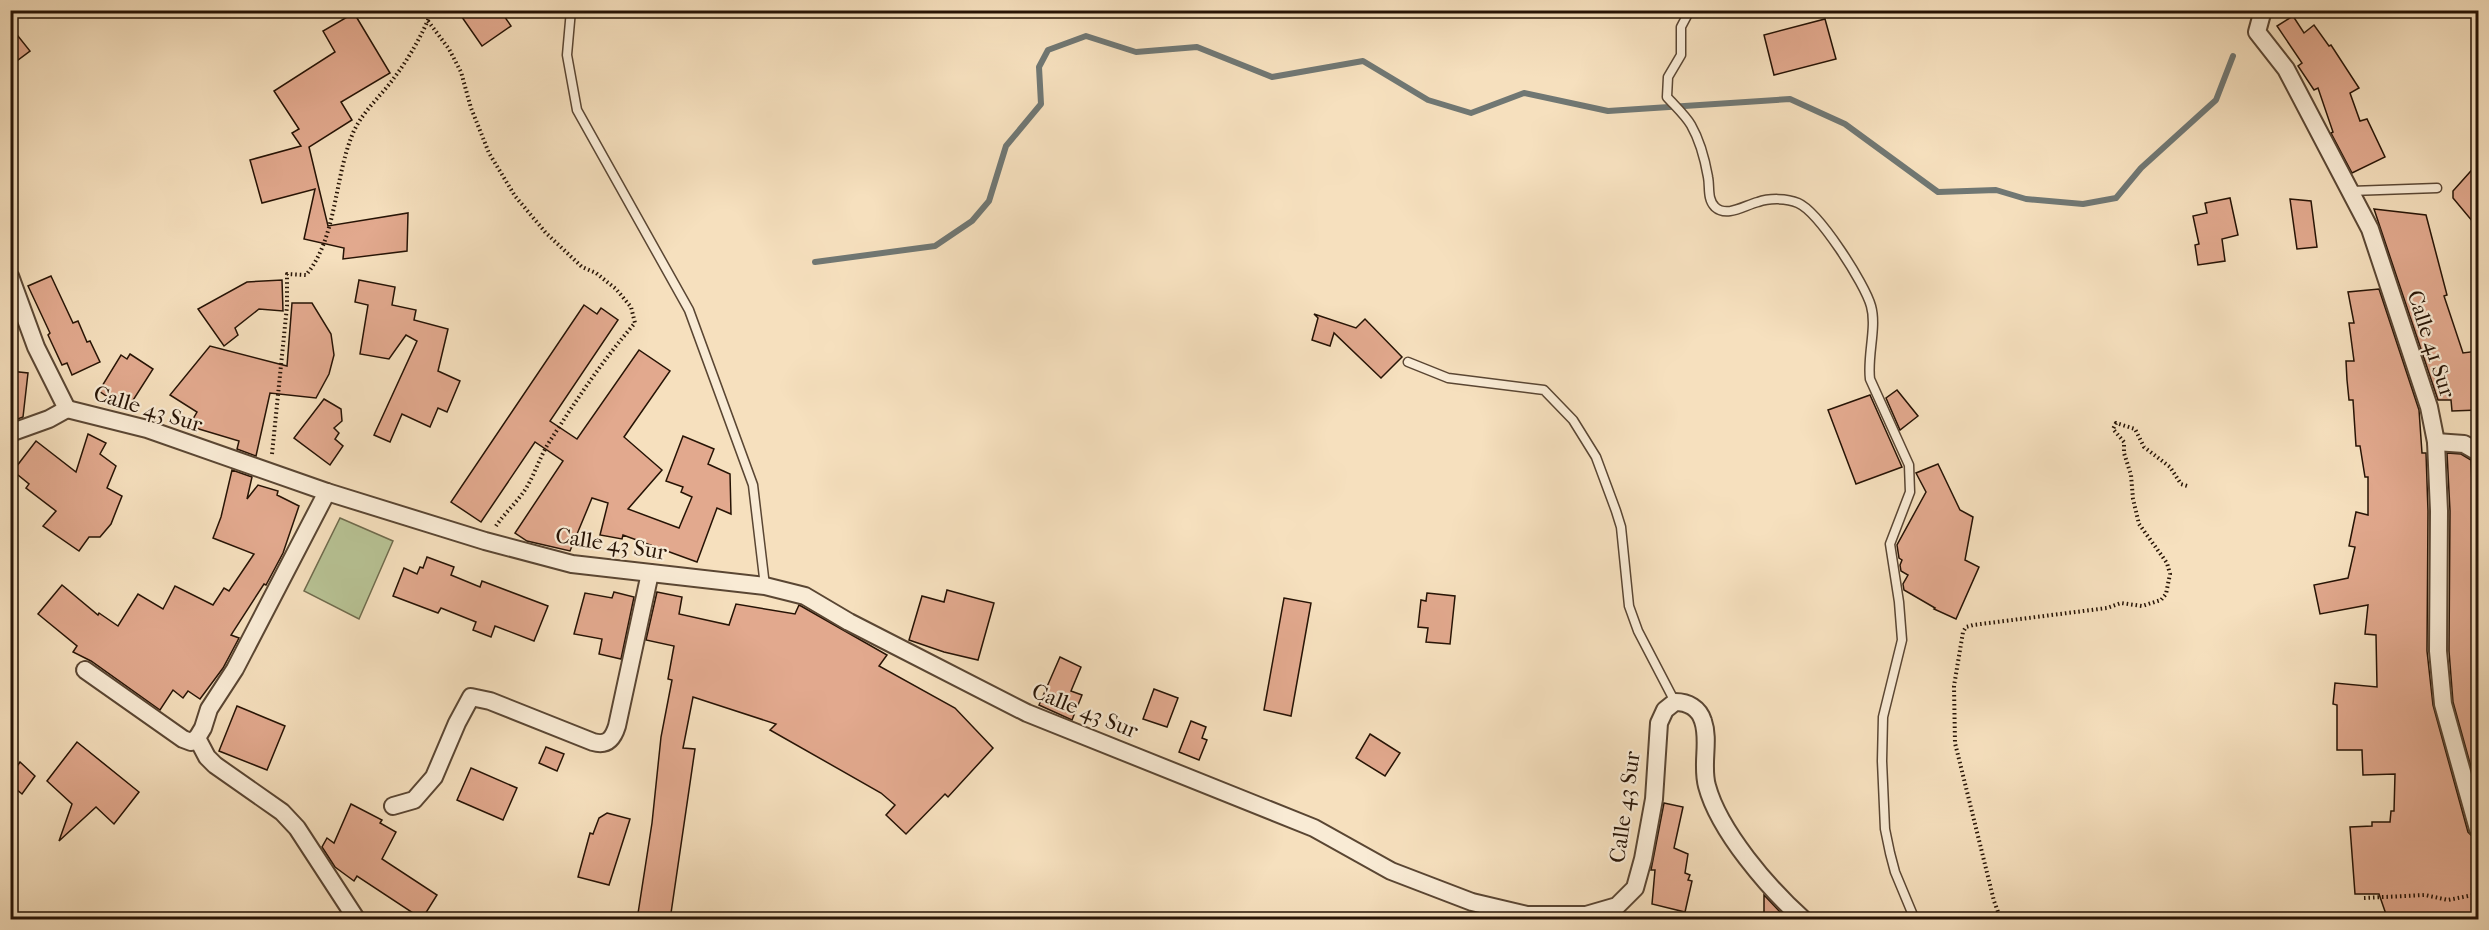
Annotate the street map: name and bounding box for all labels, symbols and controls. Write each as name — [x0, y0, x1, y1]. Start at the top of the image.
street label: Calle 41 Sur — [2401, 287, 2461, 402]
street label: Calle 43 Sur — [90, 380, 206, 438]
street label: Calle 43 Sur — [553, 522, 669, 566]
street label: Calle 43 Sur — [1028, 678, 1143, 744]
street label: Calle 43 Sur — [1604, 749, 1646, 864]

